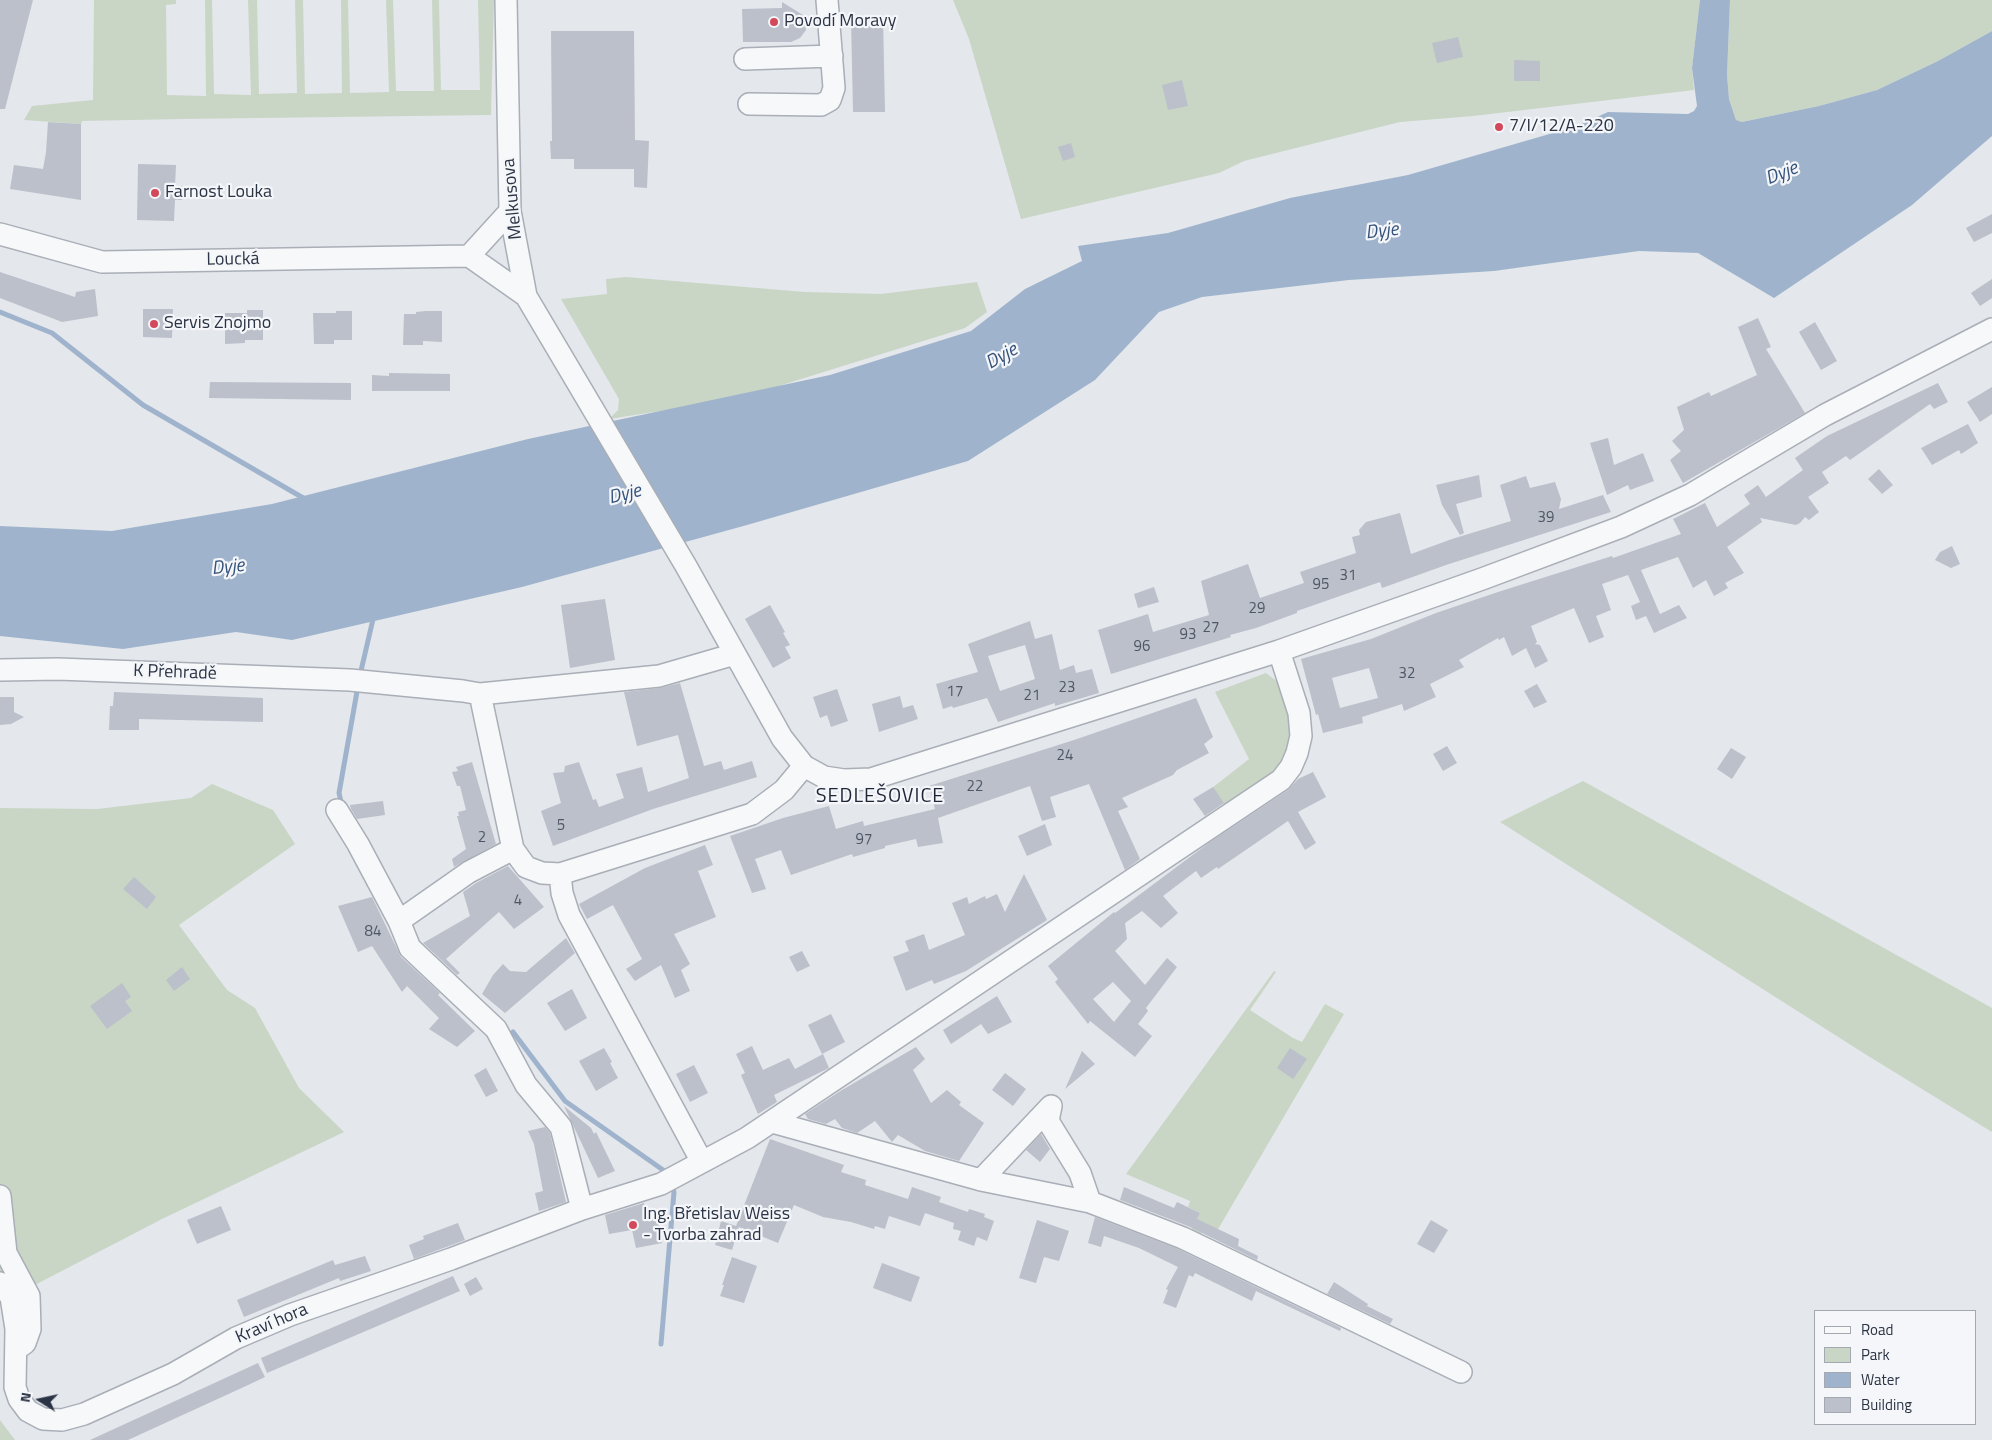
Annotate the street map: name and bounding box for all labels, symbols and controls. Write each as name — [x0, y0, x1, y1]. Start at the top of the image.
place label: Povodí Moravy — [784, 11, 896, 33]
marker: Povodí Moravy — [768, 16, 780, 28]
place label: 7/I/12/A-220 — [1509, 116, 1614, 138]
marker: 7/I/12/A-220 — [1493, 121, 1505, 133]
street label: Melkusova — [499, 157, 527, 241]
water label: Dyje — [1763, 157, 1801, 191]
place label: Farnost Louka — [165, 182, 272, 204]
marker: Farnost Louka — [149, 187, 161, 199]
water label: Dyje — [1364, 219, 1400, 245]
street label: Loucká — [206, 249, 260, 271]
place label: Servis Znojmo — [164, 313, 271, 335]
marker: Servis Znojmo — [148, 318, 160, 330]
water label: Dyje — [982, 339, 1022, 375]
water label: Dyje — [606, 480, 644, 510]
house number: 39 — [1538, 509, 1554, 527]
water label: Dyje — [210, 555, 246, 581]
house number: 31 — [1340, 567, 1356, 585]
house number: 95 — [1313, 576, 1329, 594]
house number: 29 — [1249, 600, 1265, 618]
house number: 27 — [1203, 619, 1219, 637]
house number: 93 — [1180, 626, 1196, 644]
house number: 96 — [1134, 638, 1150, 656]
street label: K Přehradě — [133, 661, 217, 685]
house number: 32 — [1399, 665, 1415, 683]
house number: 23 — [1059, 679, 1075, 697]
house number: 17 — [947, 683, 963, 701]
house number: 21 — [1024, 687, 1040, 705]
house number: 24 — [1057, 747, 1073, 765]
house number: 22 — [967, 778, 983, 796]
district label: SEDLEŠOVICE — [814, 785, 946, 809]
house number: 5 — [557, 817, 565, 835]
house number: 2 — [478, 829, 486, 847]
house number: 97 — [856, 831, 872, 849]
house number: 4 — [514, 892, 522, 910]
house number: 84 — [365, 923, 381, 941]
place label: Ing. Břetislav Weiss - Tvorba zahrad — [643, 1204, 790, 1246]
marker: Ing. Břetislav Weiss - Tvorba zahrad — [627, 1219, 639, 1231]
street label: Kraví hora — [233, 1299, 311, 1349]
legend — [1814, 1310, 1977, 1425]
text: Road — [1861, 1318, 1893, 1341]
text: Park — [1861, 1343, 1890, 1366]
text: Water — [1861, 1368, 1900, 1391]
north arrow — [15, 1375, 65, 1425]
text: N — [14, 1391, 36, 1404]
text: Building — [1861, 1393, 1912, 1416]

